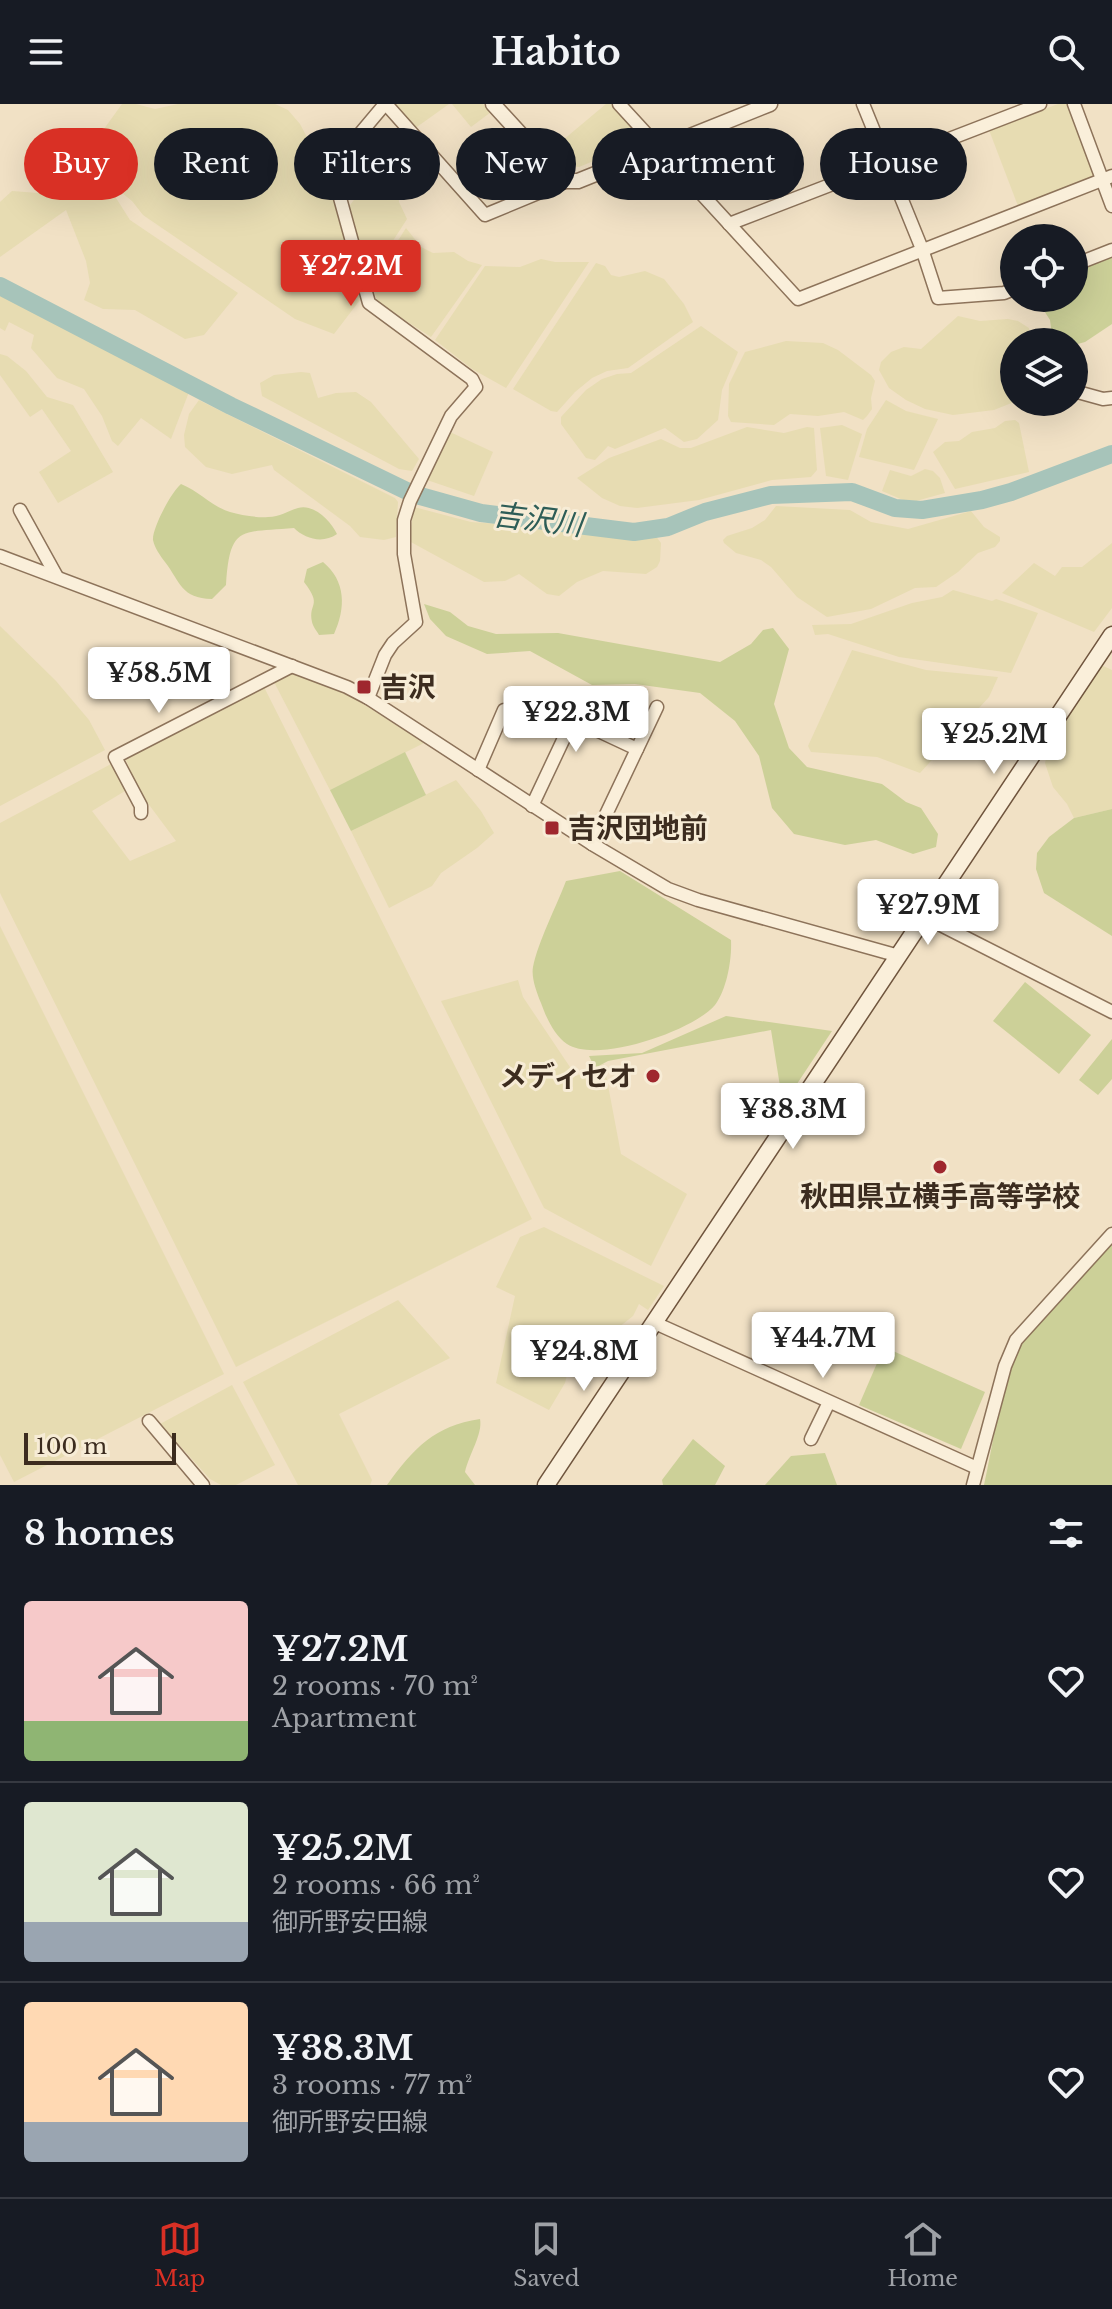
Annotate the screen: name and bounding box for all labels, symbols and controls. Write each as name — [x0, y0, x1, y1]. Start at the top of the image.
icon: menu — [24, 30, 68, 74]
text: Habito — [491, 30, 621, 75]
icon: search — [1044, 30, 1088, 74]
chip: Buy — [24, 128, 138, 200]
chip: Rent — [154, 128, 278, 200]
chip: Filters — [294, 128, 440, 200]
chip: New — [456, 128, 576, 200]
chip: Apartment — [592, 128, 804, 200]
chip: House — [820, 128, 967, 200]
map controls — [1000, 224, 1088, 416]
button: locate — [1000, 224, 1088, 312]
pin: ¥27.2M — [286, 240, 416, 308]
text: ¥27.2M — [299, 250, 403, 282]
button: layers — [1000, 328, 1088, 416]
water label: 吉沢川 — [491, 496, 588, 544]
pin: ¥58.5M — [94, 647, 224, 715]
text: ¥58.5M — [106, 657, 212, 689]
place label: 吉沢 — [380, 670, 436, 705]
marker: 吉沢 — [355, 678, 373, 696]
pin: ¥22.3M — [511, 686, 641, 754]
text: ¥22.3M — [521, 696, 631, 728]
pin: ¥25.2M — [929, 708, 1059, 776]
text: ¥25.2M — [940, 718, 1048, 750]
place label: 吉沢団地前 — [568, 811, 708, 846]
marker: 吉沢団地前 — [543, 819, 561, 837]
pin: ¥27.9M — [863, 879, 993, 947]
text: ¥27.9M — [875, 889, 981, 921]
place label: メディセオ — [499, 1059, 637, 1094]
marker: メディセオ — [644, 1067, 662, 1085]
pin: ¥38.3M — [728, 1083, 858, 1151]
text: ¥38.3M — [739, 1093, 847, 1125]
marker: 秋田県立横手高等学校 — [931, 1158, 949, 1176]
place label: 秋田県立横手高等学校 — [800, 1179, 1080, 1214]
pin: ¥44.7M — [758, 1312, 888, 1380]
text: ¥44.7M — [770, 1322, 876, 1354]
pin: ¥24.8M — [519, 1325, 649, 1393]
text: ¥24.8M — [529, 1335, 639, 1367]
scale bar — [24, 1429, 176, 1465]
text: 100 m — [36, 1433, 107, 1460]
icon: filters — [1044, 1511, 1088, 1555]
text: 8 homes — [24, 1512, 175, 1554]
text: ¥27.2M — [272, 1628, 409, 1670]
icon: home — [88, 1633, 184, 1729]
icon: heart — [1044, 1659, 1088, 1703]
text: 2 rooms · 70 m² — [272, 1670, 478, 1702]
text: Apartment — [272, 1702, 417, 1734]
text: ¥25.2M — [272, 1827, 413, 1869]
icon: home — [88, 1834, 184, 1930]
icon: heart — [1044, 1860, 1088, 1904]
text: 2 rooms · 66 m² — [272, 1869, 480, 1901]
text: 御所野安田線 — [272, 1906, 428, 1938]
text: ¥38.3M — [272, 2027, 414, 2069]
icon: home — [88, 2034, 184, 2130]
icon: heart — [1044, 2060, 1088, 2104]
text: 3 rooms · 77 m² — [272, 2069, 473, 2101]
text: 御所野安田線 — [272, 2106, 428, 2138]
tab: Map — [154, 2217, 205, 2292]
tab: Saved — [513, 2217, 580, 2292]
tab: Home — [888, 2217, 958, 2292]

